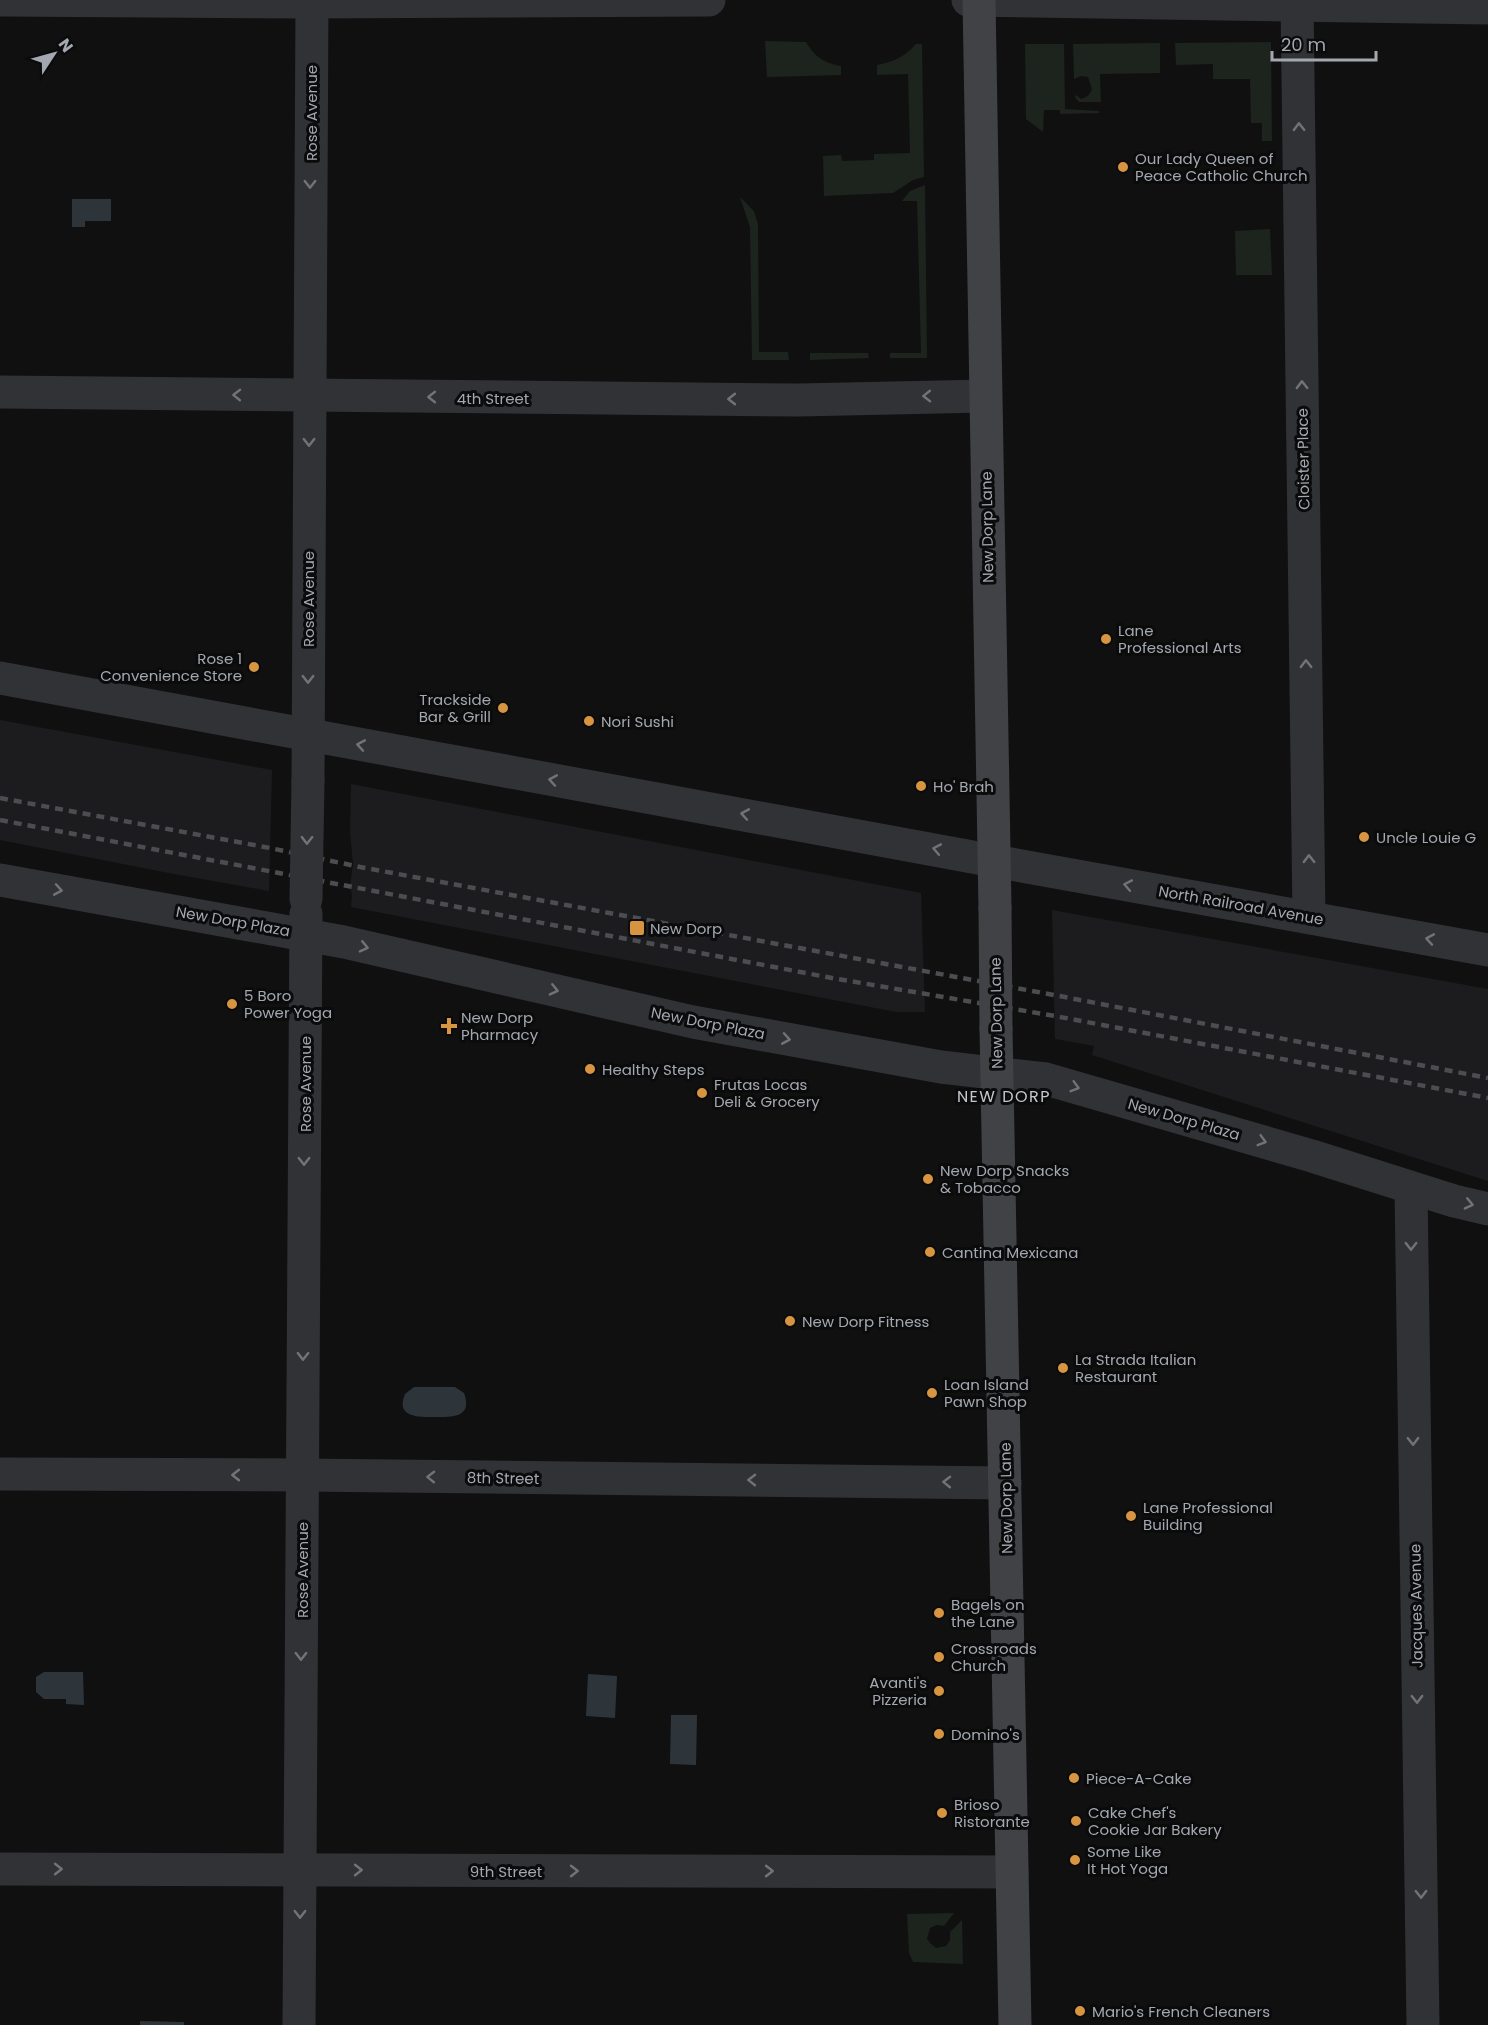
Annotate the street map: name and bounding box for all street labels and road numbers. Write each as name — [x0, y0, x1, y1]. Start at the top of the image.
street label: Rose Avenue — [301, 65, 322, 161]
street label: 4th Street — [457, 388, 529, 409]
street label: Cloister Place — [1292, 408, 1314, 510]
street label: New Dorp Lane — [976, 471, 998, 583]
street label: Rose Avenue — [298, 551, 319, 647]
street label: North Railroad Avenue — [1157, 880, 1325, 930]
street label: New Dorp Plaza — [174, 901, 292, 941]
street label: New Dorp Lane — [985, 957, 1007, 1069]
street label: New Dorp Plaza — [649, 1002, 767, 1044]
street label: Rose Avenue — [295, 1036, 316, 1132]
street label: New Dorp Plaza — [1126, 1093, 1242, 1145]
street label: New Dorp Lane — [995, 1442, 1017, 1554]
street label: 8th Street — [467, 1467, 539, 1489]
street label: Rose Avenue — [292, 1522, 313, 1618]
street label: Jacques Avenue — [1404, 1544, 1428, 1668]
street label: 9th Street — [470, 1861, 542, 1882]

